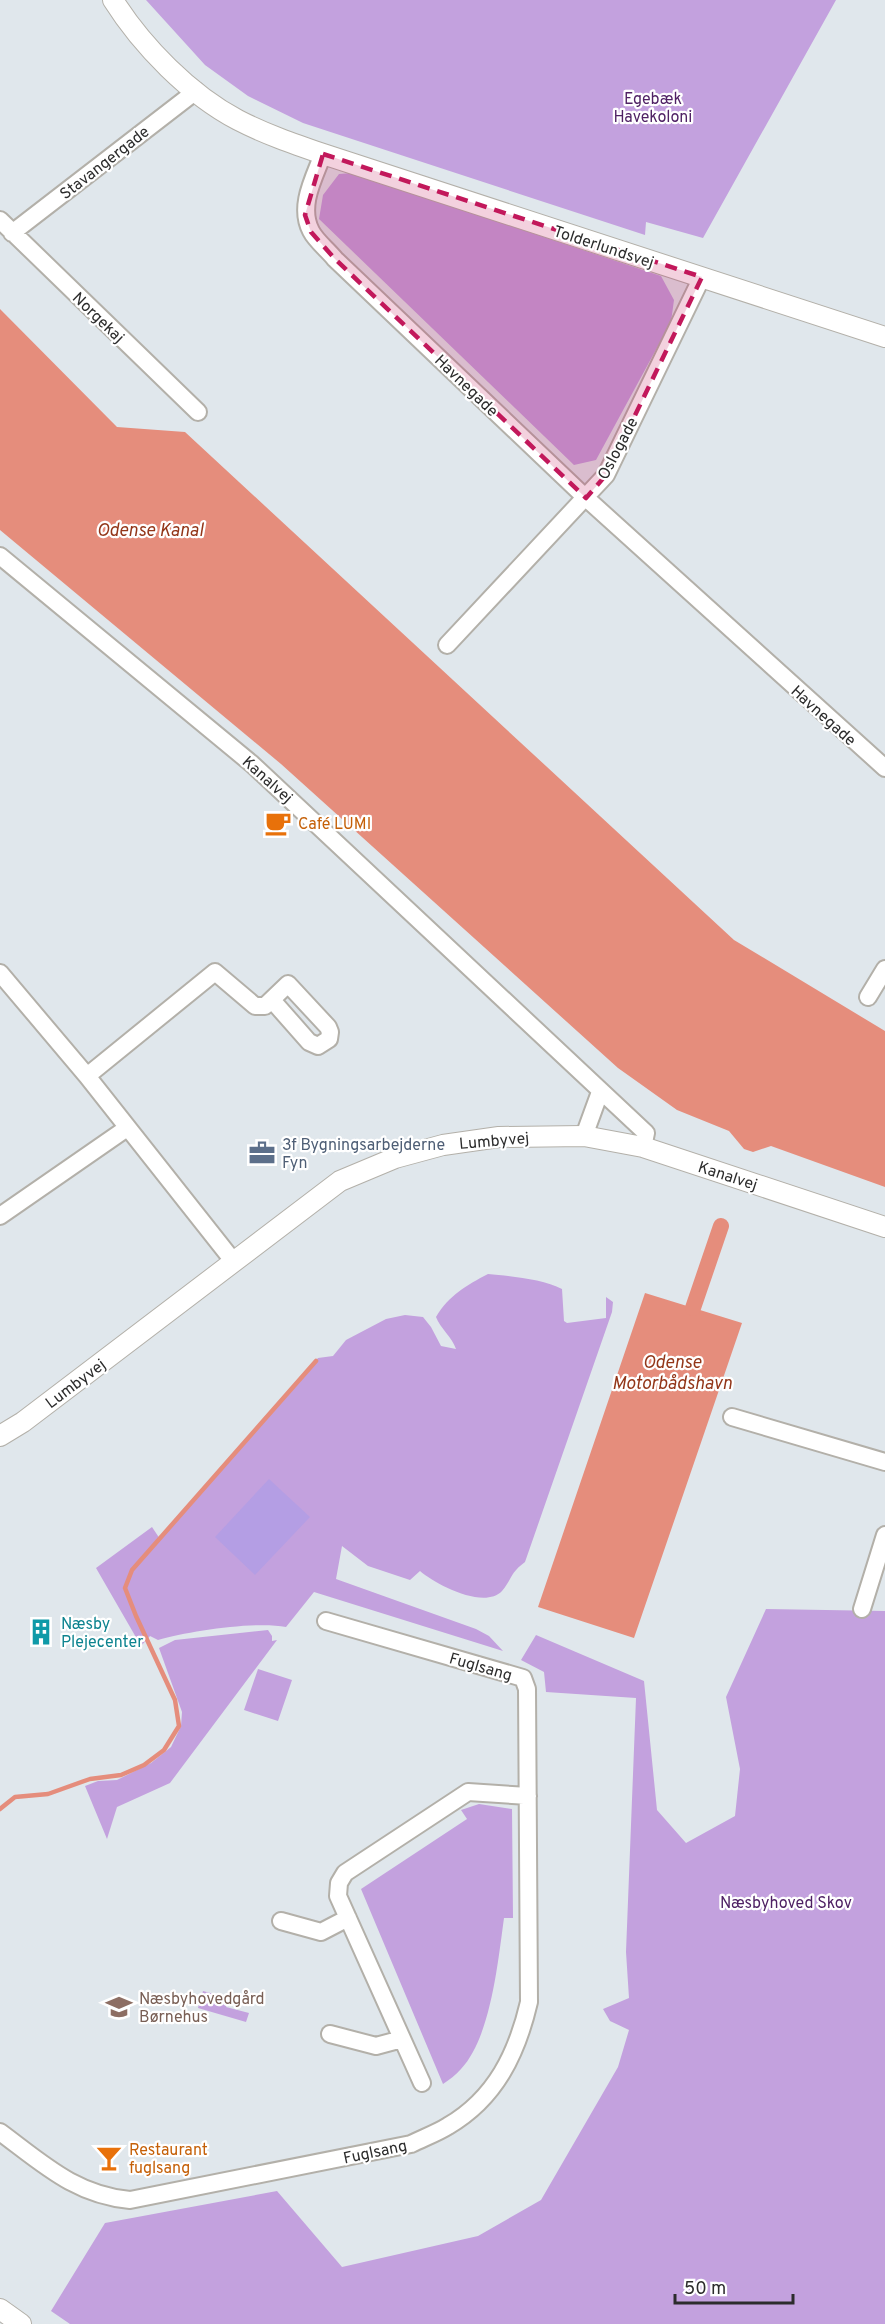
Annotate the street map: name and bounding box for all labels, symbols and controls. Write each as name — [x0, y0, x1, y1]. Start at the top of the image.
park label: Egebæk Havekoloni — [614, 90, 692, 128]
street label: Stavangergade — [56, 122, 154, 205]
street label: Tolderlundsvej — [551, 222, 656, 274]
street label: Norgekaj — [67, 289, 128, 348]
street label: Havnegade — [430, 351, 502, 422]
street label: Oslogade — [594, 414, 643, 483]
water label: Odense Kanal — [97, 520, 205, 543]
street label: Havnegade — [786, 682, 859, 751]
street label: Kanalvej — [237, 752, 296, 808]
cafe icon: Café LUMI — [263, 808, 293, 838]
place label: Café LUMI — [298, 815, 371, 835]
street label: Lumbyvej — [458, 1129, 530, 1155]
place label: 3f Bygningsarbejderne Fyn — [282, 1136, 445, 1174]
office icon: 3f Bygningsarbejderne Fyn — [247, 1138, 277, 1168]
street label: Kanalvej — [695, 1158, 760, 1196]
water label: Odense Motorbådshavn — [612, 1352, 732, 1396]
street label: Lumbyvej — [42, 1355, 110, 1414]
place label: Næsby Plejecenter — [61, 1615, 143, 1653]
building icon: Næsby Plejecenter — [26, 1617, 56, 1647]
street label: Fuglsang — [447, 1649, 514, 1686]
park label: Næsbyhoved Skov — [720, 1894, 852, 1914]
place label: Næsbyhovedgård Børnehus — [139, 1990, 265, 2028]
school or university icon: Næsbyhovedgård Børnehus — [104, 1992, 134, 2022]
street label: Fuglsang — [342, 2136, 409, 2169]
place label: Restaurant fuglsang — [129, 2141, 208, 2179]
bar icon: Restaurant fuglsang — [94, 2143, 124, 2173]
scale bar — [675, 2267, 794, 2305]
text: 50 m — [684, 2278, 726, 2301]

